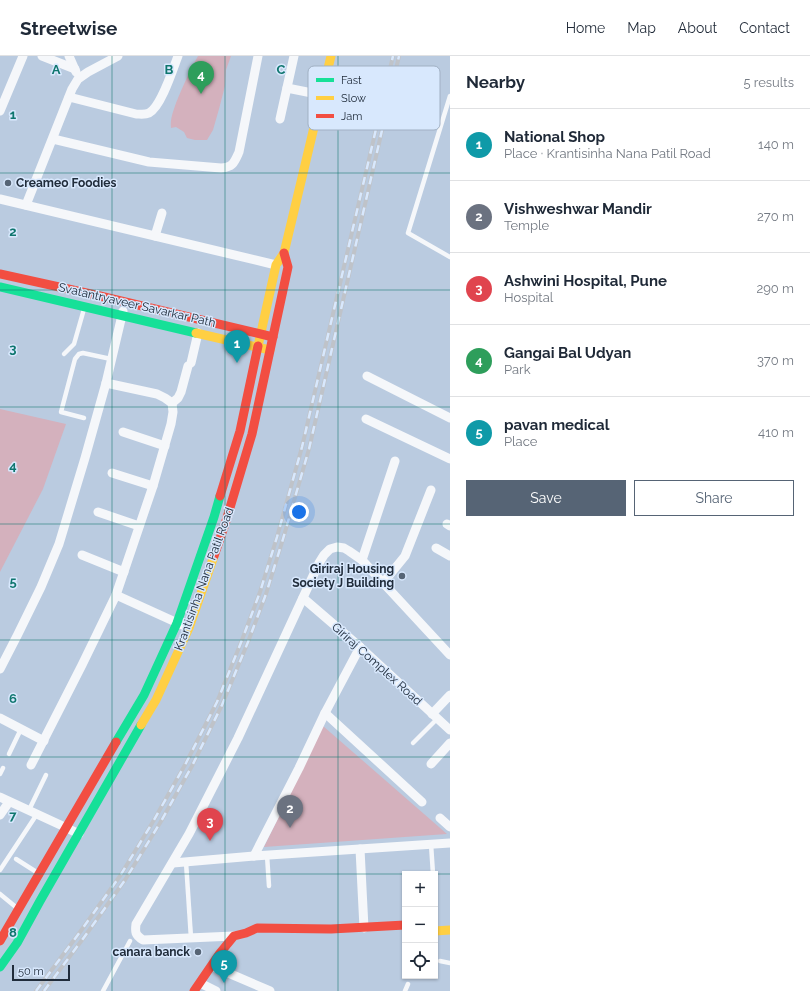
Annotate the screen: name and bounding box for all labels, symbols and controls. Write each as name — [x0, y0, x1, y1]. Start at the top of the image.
text: Streetwise — [20, 17, 117, 39]
text: Home — [566, 20, 605, 36]
text: Map — [627, 20, 656, 36]
text: About — [678, 20, 717, 36]
text: Contact — [739, 20, 790, 36]
pin: 4 — [188, 61, 214, 94]
text: A — [52, 62, 61, 77]
text: B — [165, 62, 174, 77]
text: C — [277, 62, 286, 77]
legend — [308, 66, 440, 130]
text: Nearby — [466, 72, 525, 92]
text: Fast — [341, 74, 362, 87]
text: 5 results — [743, 75, 794, 90]
text: Slow — [341, 92, 366, 105]
text: 1 — [10, 107, 17, 122]
text: Jam — [341, 110, 362, 123]
text: National Shop — [504, 128, 605, 146]
text: 1 — [476, 137, 482, 152]
text: 140 m — [758, 137, 794, 152]
text: Place · Krantisinha Nana Patil Road — [504, 146, 711, 161]
place label: Creameo Foodies — [16, 176, 116, 190]
marker: Creameo Foodies — [3, 178, 13, 188]
text: Vishweshwar Mandir — [504, 200, 652, 218]
text: 2 — [475, 209, 483, 224]
text: 270 m — [757, 209, 794, 224]
text: Temple — [504, 218, 549, 233]
text: 2 — [9, 224, 17, 239]
text: Ashwini Hospital, Pune — [504, 272, 667, 290]
street label: Svatantryaveer Savarkar Path — [57, 280, 217, 330]
text: 3 — [475, 281, 483, 296]
text: 290 m — [756, 281, 794, 296]
text: Hospital — [504, 290, 553, 305]
pin: 1 — [224, 330, 250, 363]
text: 3 — [9, 341, 17, 356]
text: Gangai Bal Udyan — [504, 344, 631, 362]
text: 4 — [475, 353, 483, 368]
text: 370 m — [757, 353, 794, 368]
text: Park — [504, 362, 531, 377]
text: pavan medical — [504, 416, 609, 434]
text: 5 — [475, 425, 483, 440]
text: 410 m — [758, 425, 794, 440]
text: Place — [504, 434, 537, 449]
text: 4 — [9, 458, 17, 473]
button: Save — [466, 480, 626, 516]
button: Share — [634, 480, 794, 516]
your location — [289, 502, 309, 522]
street label: Krantisinha Nana Patil Road — [171, 505, 237, 653]
place label: Giriraj Housing Society J Building — [292, 562, 394, 590]
marker: Giriraj Housing Society J Building — [397, 571, 407, 581]
text: 5 — [9, 574, 17, 589]
street label: Giriraj Complex Road — [329, 620, 425, 708]
text: 6 — [9, 691, 17, 706]
pin: 2 — [277, 795, 303, 828]
text: 7 — [9, 808, 17, 823]
pin: 3 — [197, 808, 223, 841]
map controls — [402, 871, 438, 979]
button: + — [402, 871, 438, 907]
button: − — [402, 907, 438, 943]
text: 8 — [9, 925, 17, 940]
button: locate — [402, 943, 438, 979]
place label: canara banck — [113, 945, 190, 959]
marker: canara banck — [193, 947, 203, 957]
pin: 5 — [211, 950, 237, 983]
scale bar — [12, 963, 70, 982]
text: 50 m — [18, 965, 44, 978]

